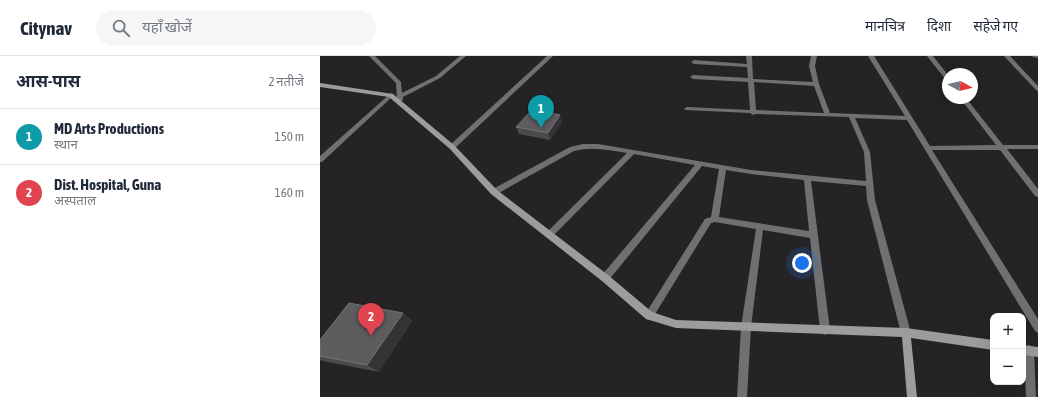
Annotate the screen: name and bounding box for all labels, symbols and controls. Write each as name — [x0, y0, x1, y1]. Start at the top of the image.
search box — [96, 10, 376, 46]
text: Citynav — [20, 17, 72, 39]
icon: search — [110, 17, 132, 39]
text: यहाँ खोजें — [142, 18, 192, 35]
text: मानचित्र — [865, 18, 905, 34]
text: दिशा — [927, 18, 951, 34]
text: सहेजे गए — [973, 18, 1018, 34]
north arrow — [942, 68, 978, 104]
text: आस-पास — [16, 71, 80, 91]
text: 2 नतीजे — [268, 74, 304, 89]
pin: 1 — [528, 95, 554, 128]
text: MD Arts Productions — [54, 120, 164, 137]
text: 1 — [26, 129, 32, 144]
text: 150 m — [275, 129, 304, 144]
text: स्थान — [54, 137, 78, 152]
text: Dist. Hospital, Guna — [54, 176, 161, 193]
text: 2 — [26, 185, 32, 200]
text: 160 m — [275, 185, 304, 200]
text: अस्पताल — [54, 193, 96, 208]
your location — [792, 253, 812, 273]
pin: 2 — [358, 303, 384, 336]
map controls — [990, 313, 1026, 385]
button: + — [990, 313, 1026, 349]
button: − — [990, 349, 1026, 385]

